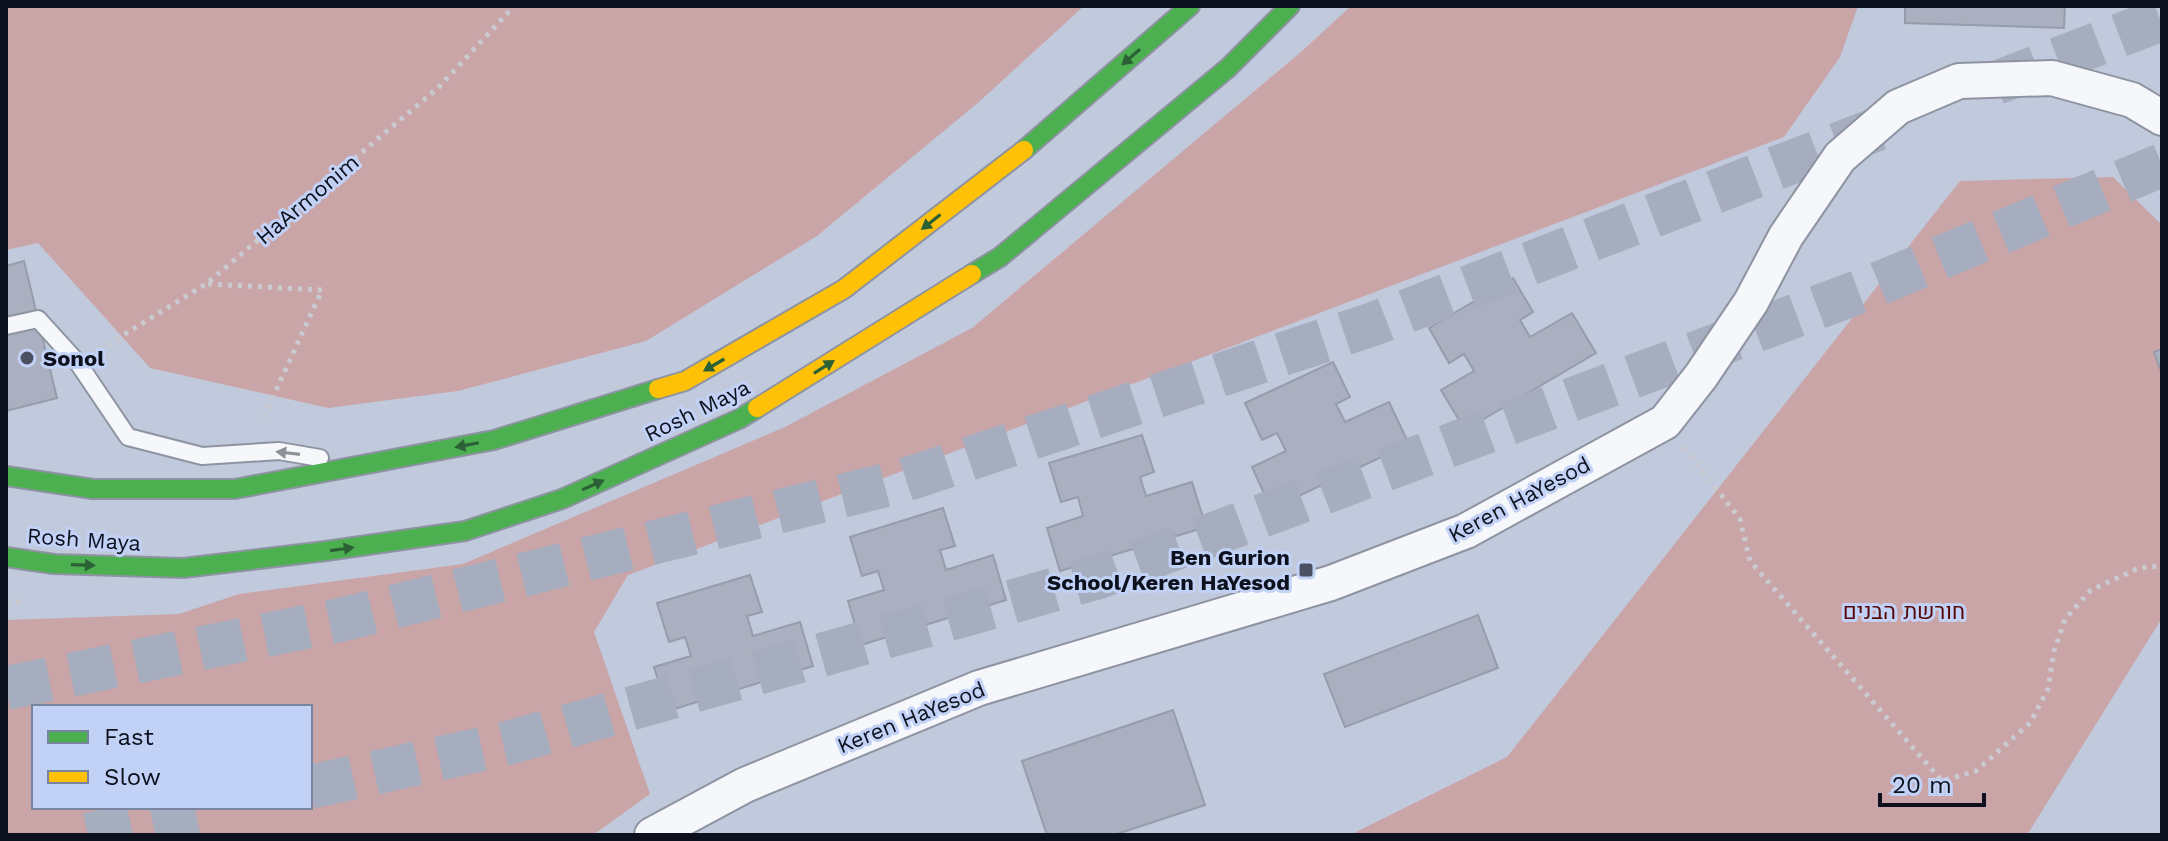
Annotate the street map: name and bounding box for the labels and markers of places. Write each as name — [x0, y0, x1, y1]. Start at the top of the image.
place label: Sonol — [43, 346, 105, 371]
marker: Sonol — [18, 349, 36, 367]
place label: Ben Gurion School/Keren HaYesod — [1047, 545, 1290, 595]
marker: Ben Gurion School/Keren HaYesod — [1297, 561, 1315, 579]

